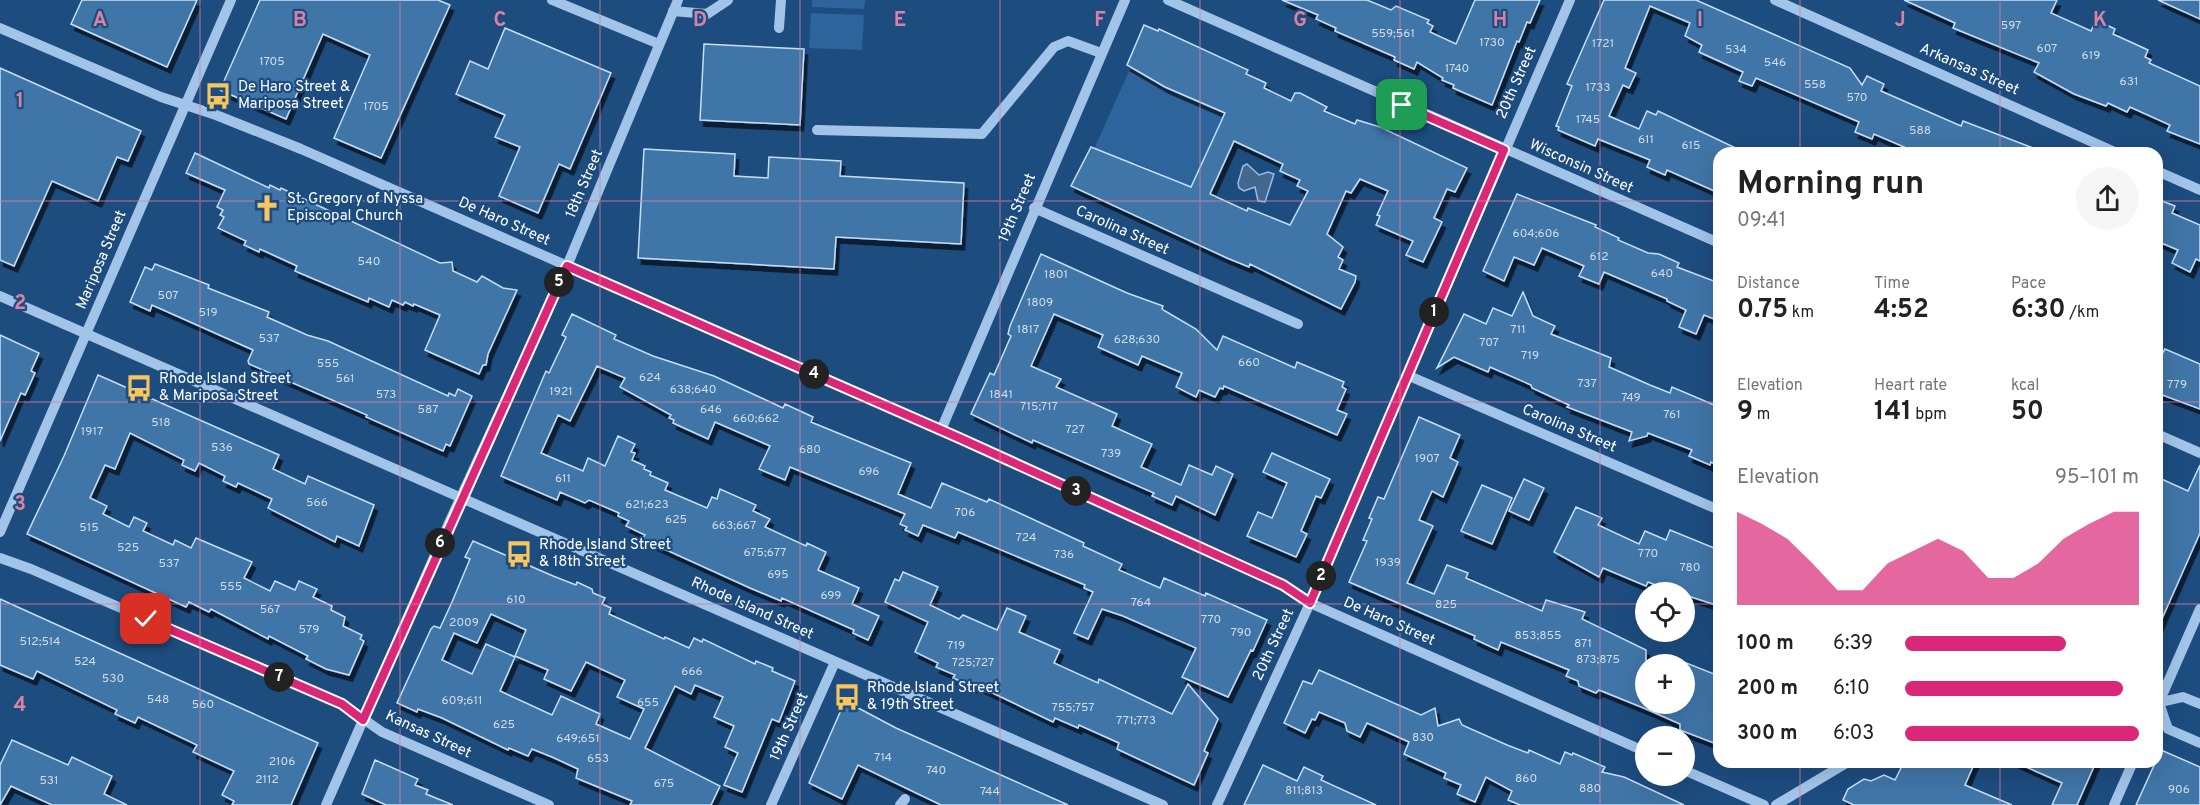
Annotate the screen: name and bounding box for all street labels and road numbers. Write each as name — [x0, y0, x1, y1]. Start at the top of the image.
street label: Arkansas Street — [1916, 40, 2022, 100]
street label: 20th Street — [1493, 44, 1541, 122]
street label: Wisconsin Street — [1526, 136, 1636, 198]
street label: 18th Street — [562, 147, 608, 221]
street label: 19th Street — [995, 171, 1041, 245]
street label: De Haro Street — [455, 193, 553, 251]
street label: Carolina Street — [1072, 202, 1172, 260]
street label: Mariposa Street — [73, 208, 131, 312]
street label: Carolina Street — [1519, 401, 1619, 457]
street label: Rhode Island Street — [688, 573, 816, 645]
street label: De Haro Street — [1340, 593, 1438, 651]
street label: 20th Street — [1249, 606, 1299, 684]
street label: 19th Street — [766, 690, 814, 764]
street label: Kansas Street — [382, 707, 474, 763]

